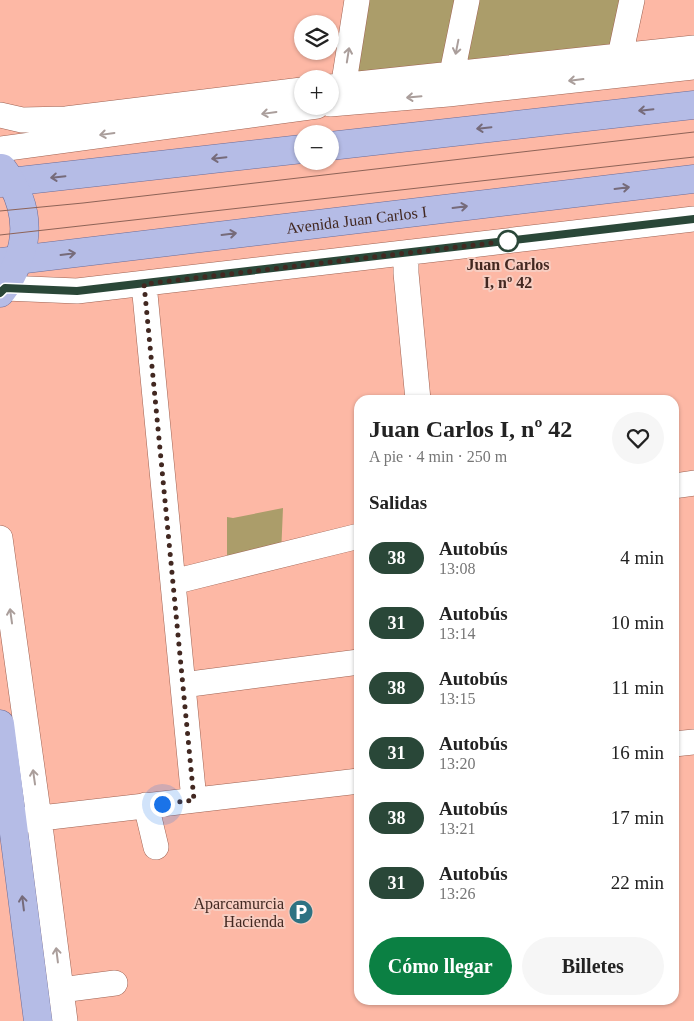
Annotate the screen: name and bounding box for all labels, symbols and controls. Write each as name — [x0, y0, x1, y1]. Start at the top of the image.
map controls — [294, 15, 339, 170]
button: layers — [294, 15, 339, 60]
one-way arrow — [452, 39, 462, 55]
one-way arrow — [344, 47, 354, 63]
button: + — [294, 70, 339, 115]
one-way arrow — [568, 75, 584, 85]
one-way arrow — [407, 92, 423, 102]
one-way arrow — [638, 105, 654, 115]
one-way arrow — [261, 108, 277, 118]
one-way arrow — [476, 123, 492, 133]
button: − — [294, 125, 339, 170]
one-way arrow — [100, 130, 116, 140]
one-way arrow — [212, 153, 228, 163]
one-way arrow — [50, 172, 66, 182]
one-way arrow — [613, 183, 629, 193]
one-way arrow — [452, 202, 468, 212]
street label: Avenida Juan Carlos I — [285, 203, 428, 237]
one-way arrow — [221, 229, 237, 239]
marker: Juan Carlos I, nº 42 — [497, 230, 519, 252]
one-way arrow — [60, 248, 76, 258]
place label: Juan Carlos I, nº 42 — [466, 256, 550, 291]
button: heart — [612, 412, 664, 464]
text: Juan Carlos I, nº 42 — [369, 416, 572, 442]
text: A pie · 4 min · 250 m — [369, 448, 507, 465]
text: Salidas — [369, 492, 427, 513]
text: Autobús — [439, 538, 508, 559]
text: 4 min — [620, 547, 664, 568]
text: 38 — [388, 548, 406, 568]
text: 13:08 — [439, 560, 475, 577]
text: Autobús — [439, 603, 508, 624]
one-way arrow — [6, 608, 16, 624]
text: 10 min — [611, 612, 664, 633]
text: 31 — [388, 613, 406, 633]
text: 13:14 — [439, 625, 475, 642]
text: Autobús — [439, 668, 508, 689]
text: 11 min — [611, 677, 664, 698]
text: 38 — [388, 678, 406, 698]
text: 13:15 — [439, 690, 475, 707]
text: Autobús — [439, 733, 508, 754]
text: 16 min — [611, 742, 664, 763]
text: 31 — [388, 743, 406, 763]
text: 13:20 — [439, 755, 475, 772]
one-way arrow — [28, 769, 38, 785]
your location — [150, 792, 175, 817]
text: Autobús — [439, 798, 508, 819]
text: 17 min — [611, 807, 664, 828]
text: 38 — [388, 808, 406, 828]
text: 13:21 — [439, 820, 475, 837]
text: Autobús — [439, 863, 508, 884]
text: 22 min — [611, 872, 664, 893]
text: 31 — [388, 873, 406, 893]
text: 13:26 — [439, 885, 475, 902]
place label: Aparcamurcia Hacienda — [193, 895, 284, 930]
one-way arrow — [17, 896, 27, 912]
parking icon: Aparcamurcia Hacienda — [288, 899, 314, 925]
button: Cómo llegar — [369, 937, 512, 995]
button: Billetes — [522, 937, 664, 995]
one-way arrow — [51, 948, 61, 964]

